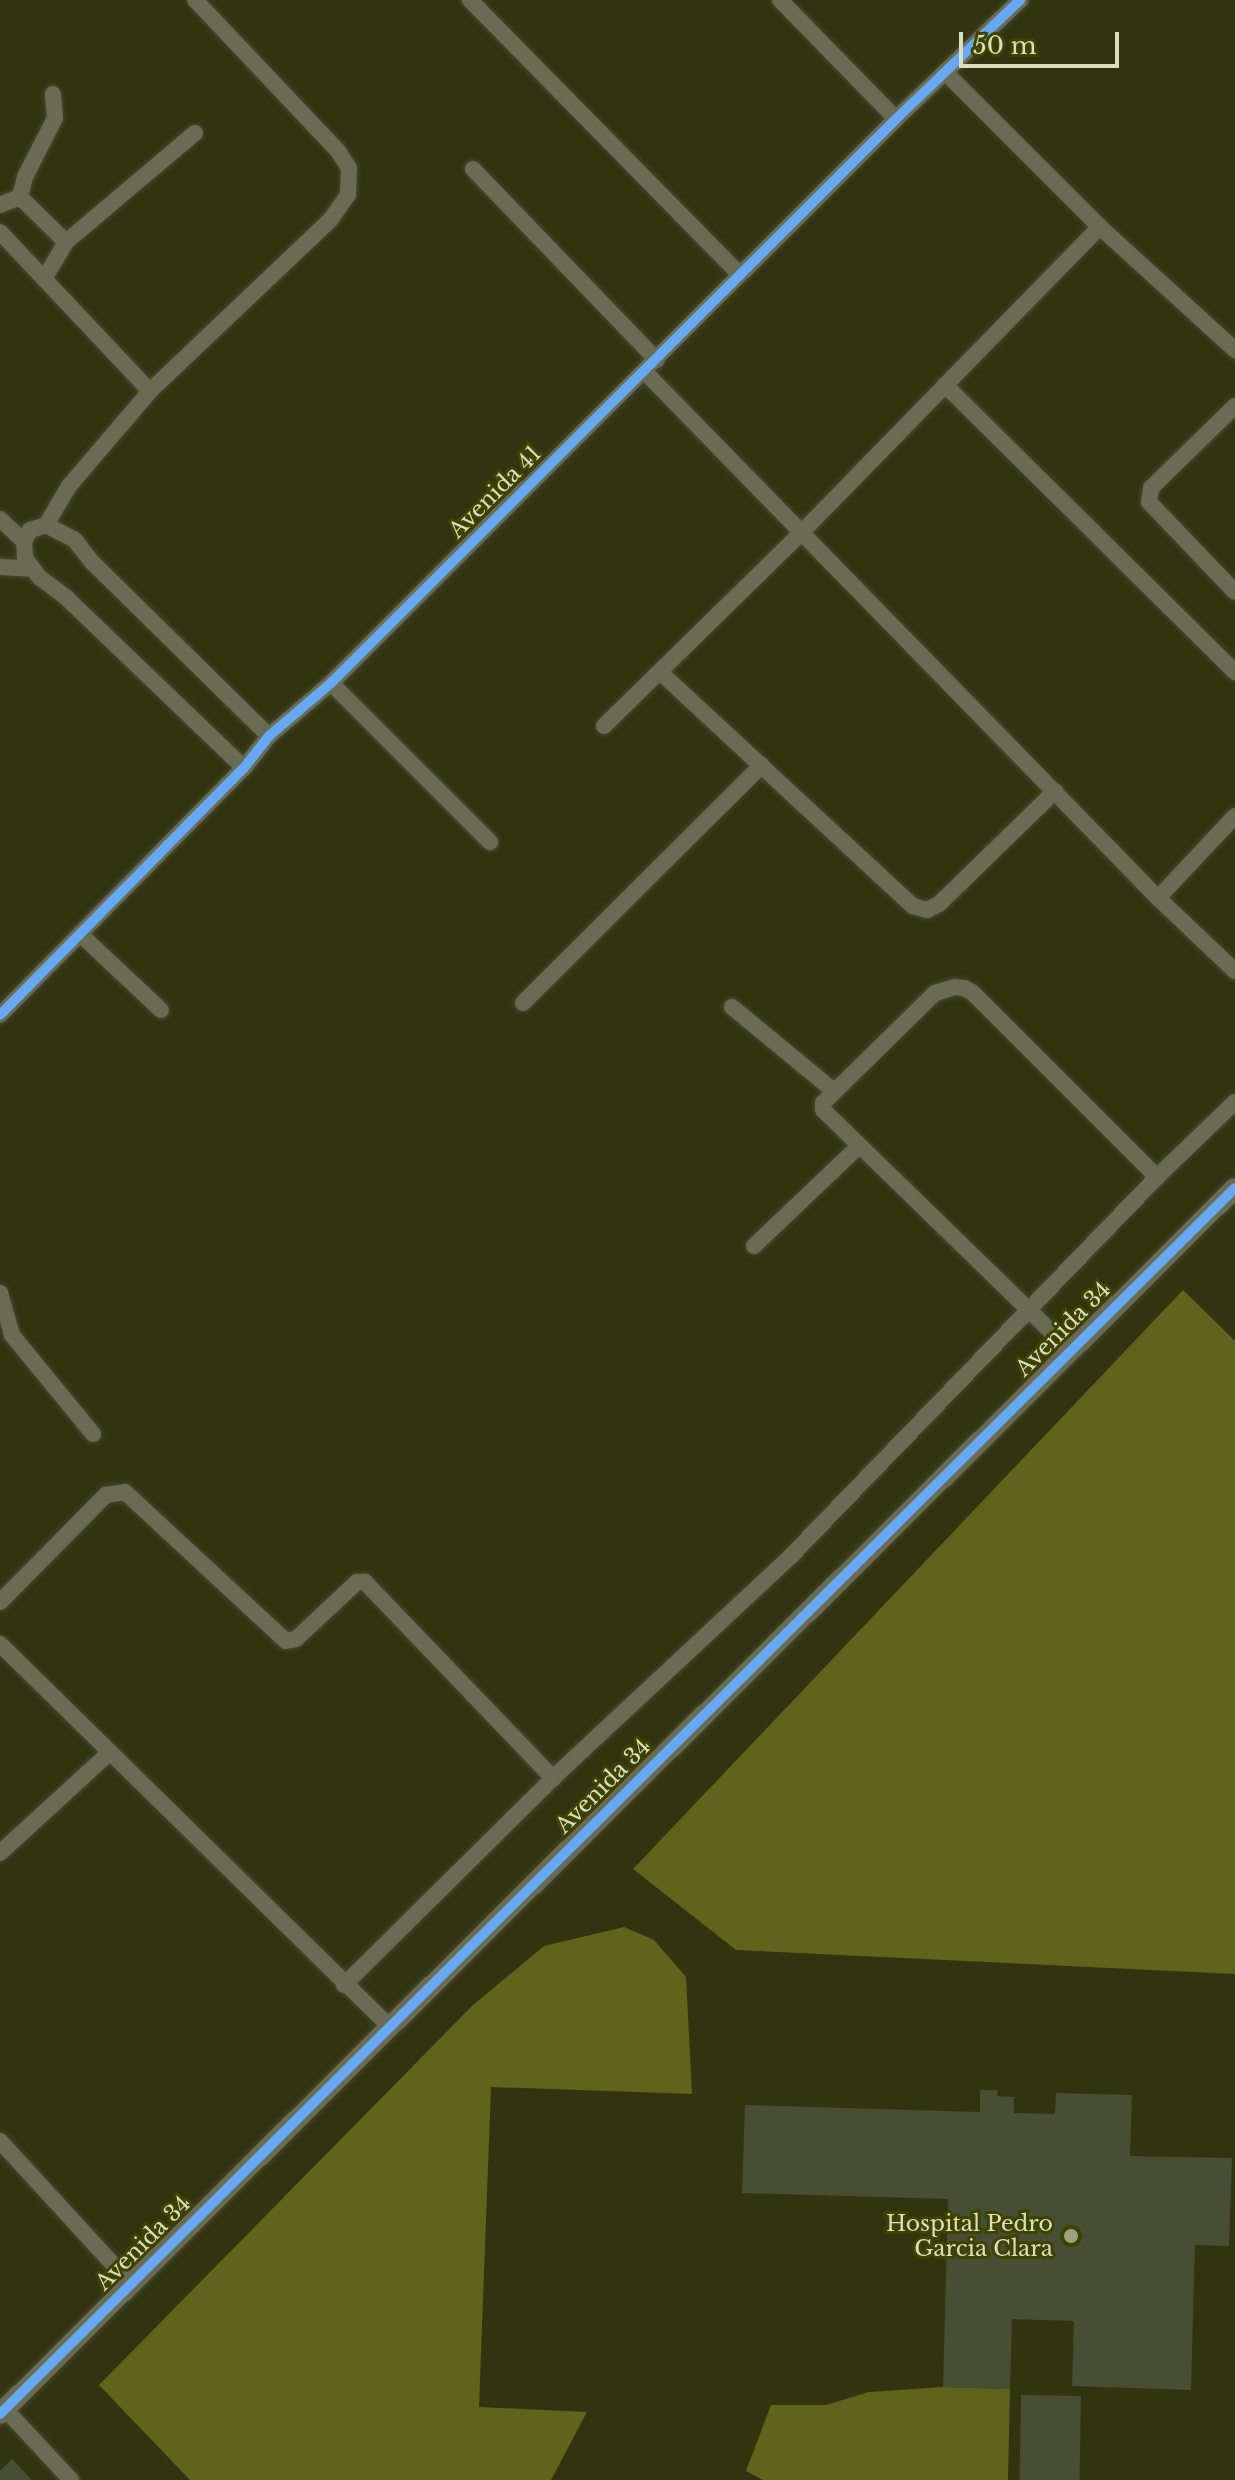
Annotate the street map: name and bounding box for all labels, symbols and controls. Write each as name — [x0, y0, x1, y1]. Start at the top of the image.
scale bar — [963, 16, 1123, 66]
text: 50 m — [973, 31, 1036, 60]
street label: Avenida 41 — [443, 440, 547, 544]
street label: Avenida 34 — [1010, 1276, 1116, 1382]
street label: Avenida 34 — [550, 1733, 656, 1839]
street label: Avenida 34 — [90, 2190, 196, 2296]
place label: Hospital Pedro Garcia Clara — [886, 2210, 1053, 2262]
marker: Hospital Pedro Garcia Clara — [1060, 2225, 1082, 2247]

